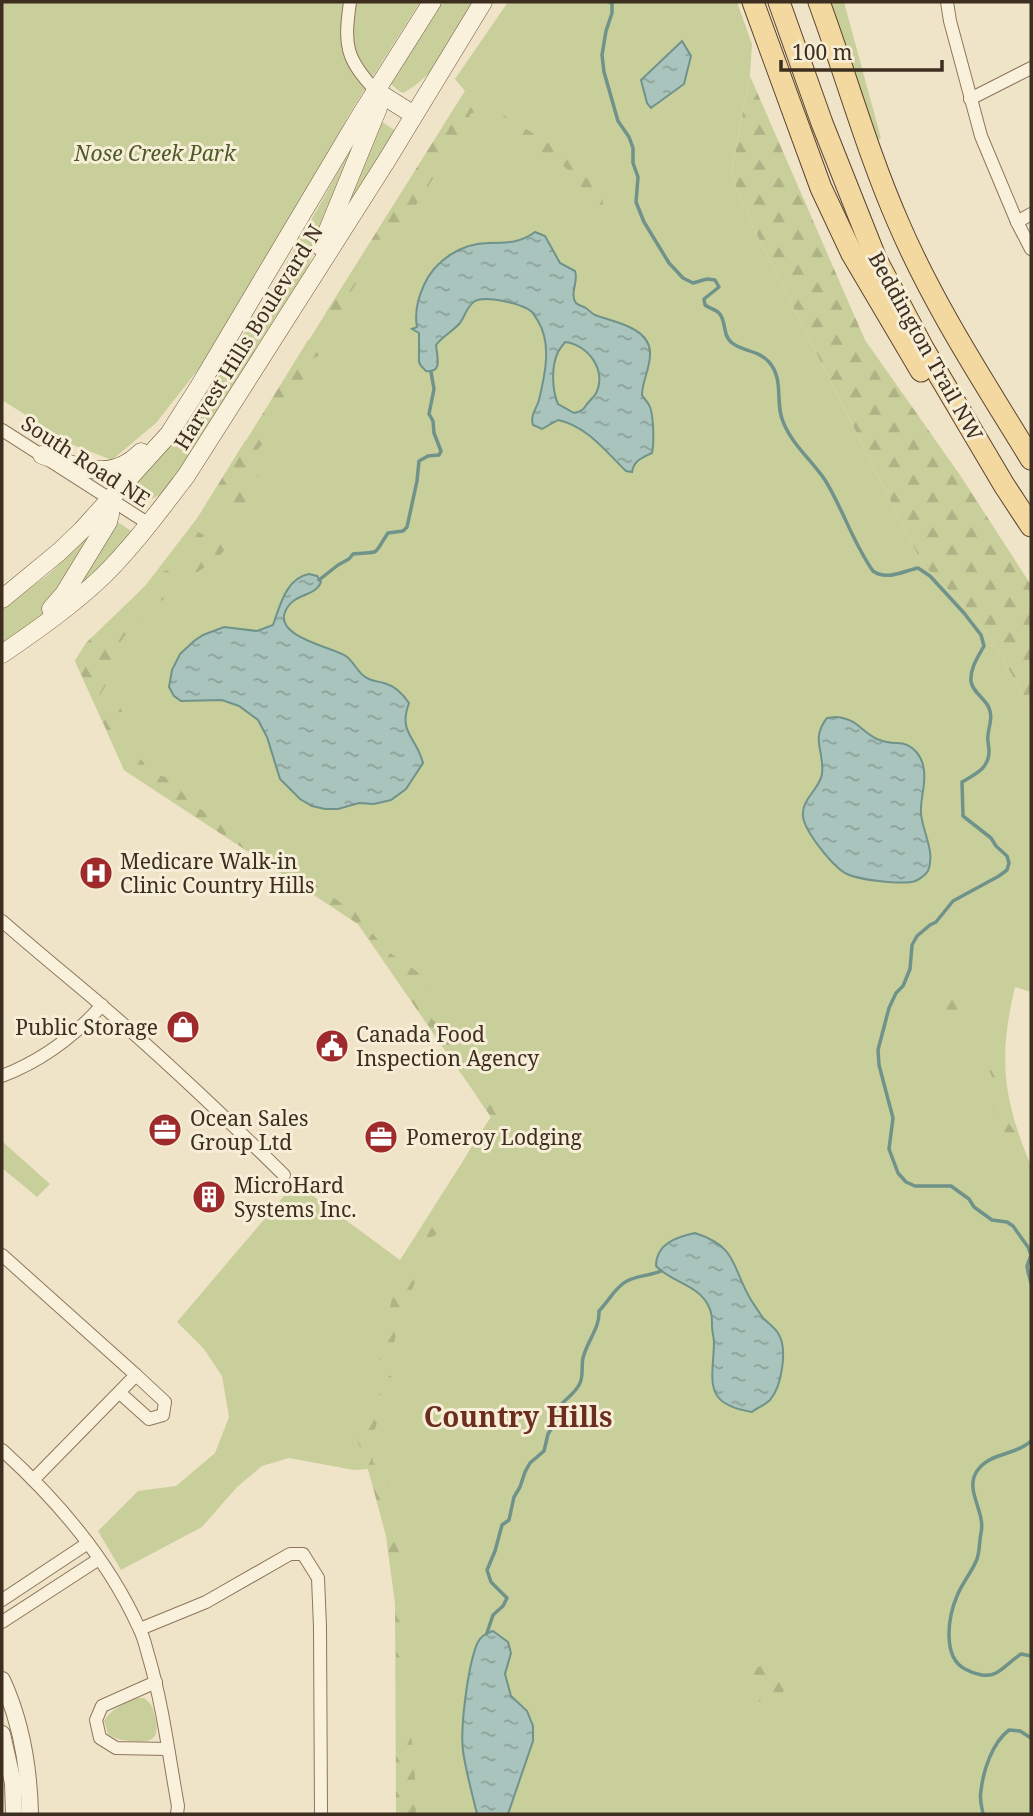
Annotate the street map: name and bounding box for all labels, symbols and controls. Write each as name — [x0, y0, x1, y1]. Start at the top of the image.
scale bar — [781, 28, 942, 72]
text: 100 m — [792, 38, 853, 66]
park label: Nose Creek Park — [73, 139, 237, 167]
street label: Harvest Hills Boulevard N — [167, 219, 329, 455]
street label: Beddington Trail NW — [862, 247, 990, 445]
street label: South Road NE — [16, 409, 156, 513]
place label: Medicare Walk-in Clinic Country Hills — [120, 847, 315, 899]
hospital icon: Medicare Walk-in Clinic Country Hills — [77, 854, 115, 892]
shop icon: Public Storage — [164, 1008, 202, 1046]
place label: Public Storage — [15, 1013, 158, 1041]
place label: Canada Food Inspection Agency — [356, 1020, 539, 1072]
public building icon: Canada Food Inspection Agency — [313, 1027, 351, 1065]
place label: Ocean Sales Group Ltd — [190, 1104, 308, 1156]
office icon: Ocean Sales Group Ltd — [146, 1111, 184, 1149]
office icon: Pomeroy Lodging — [362, 1118, 400, 1156]
place label: Pomeroy Lodging — [406, 1123, 582, 1151]
place label: MicroHard Systems Inc. — [234, 1171, 357, 1223]
building icon: MicroHard Systems Inc. — [190, 1178, 228, 1216]
district label: Country Hills — [424, 1397, 612, 1435]

